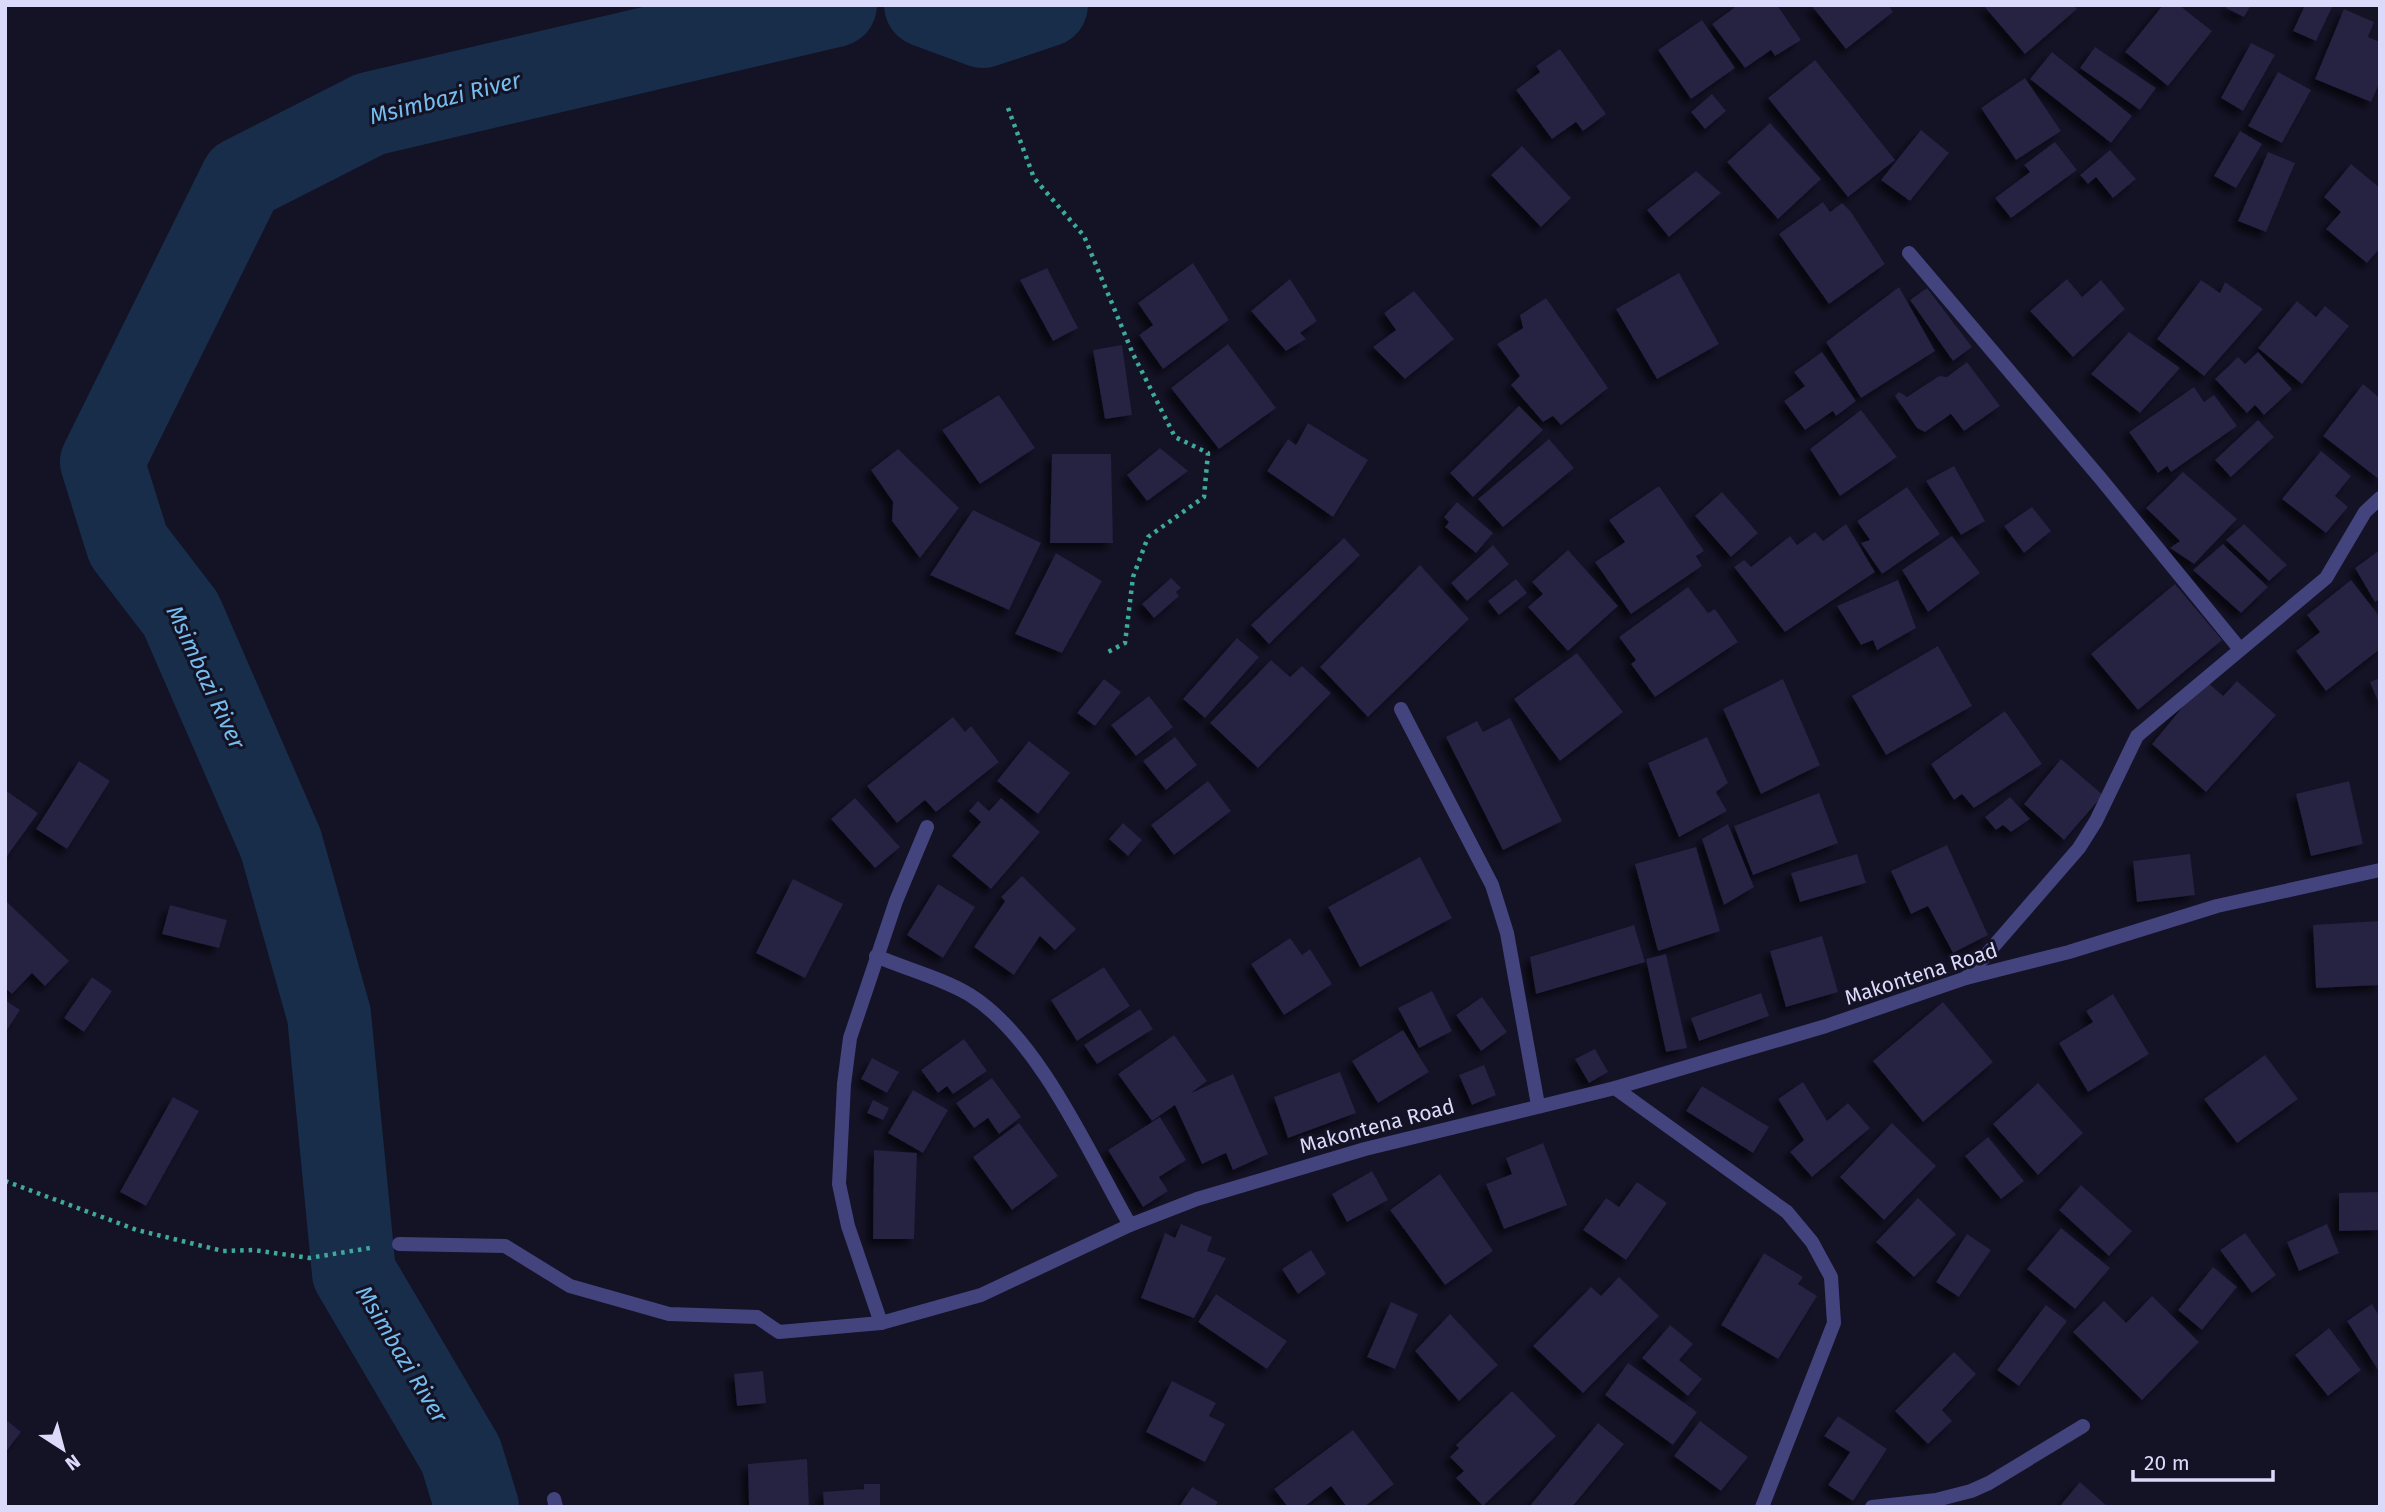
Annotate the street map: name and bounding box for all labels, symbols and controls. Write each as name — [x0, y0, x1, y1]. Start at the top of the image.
water label: Msimbazi River — [366, 65, 525, 130]
water label: Msimbazi River — [161, 601, 252, 754]
street label: Makontena Road — [1841, 937, 2001, 1011]
street label: Makontena Road — [1297, 1093, 1457, 1159]
water label: Msimbazi River — [350, 1280, 455, 1429]
north arrow — [28, 1414, 98, 1484]
scale bar — [2133, 1438, 2273, 1482]
text: N — [61, 1449, 85, 1475]
text: 20 m — [2144, 1450, 2190, 1476]

